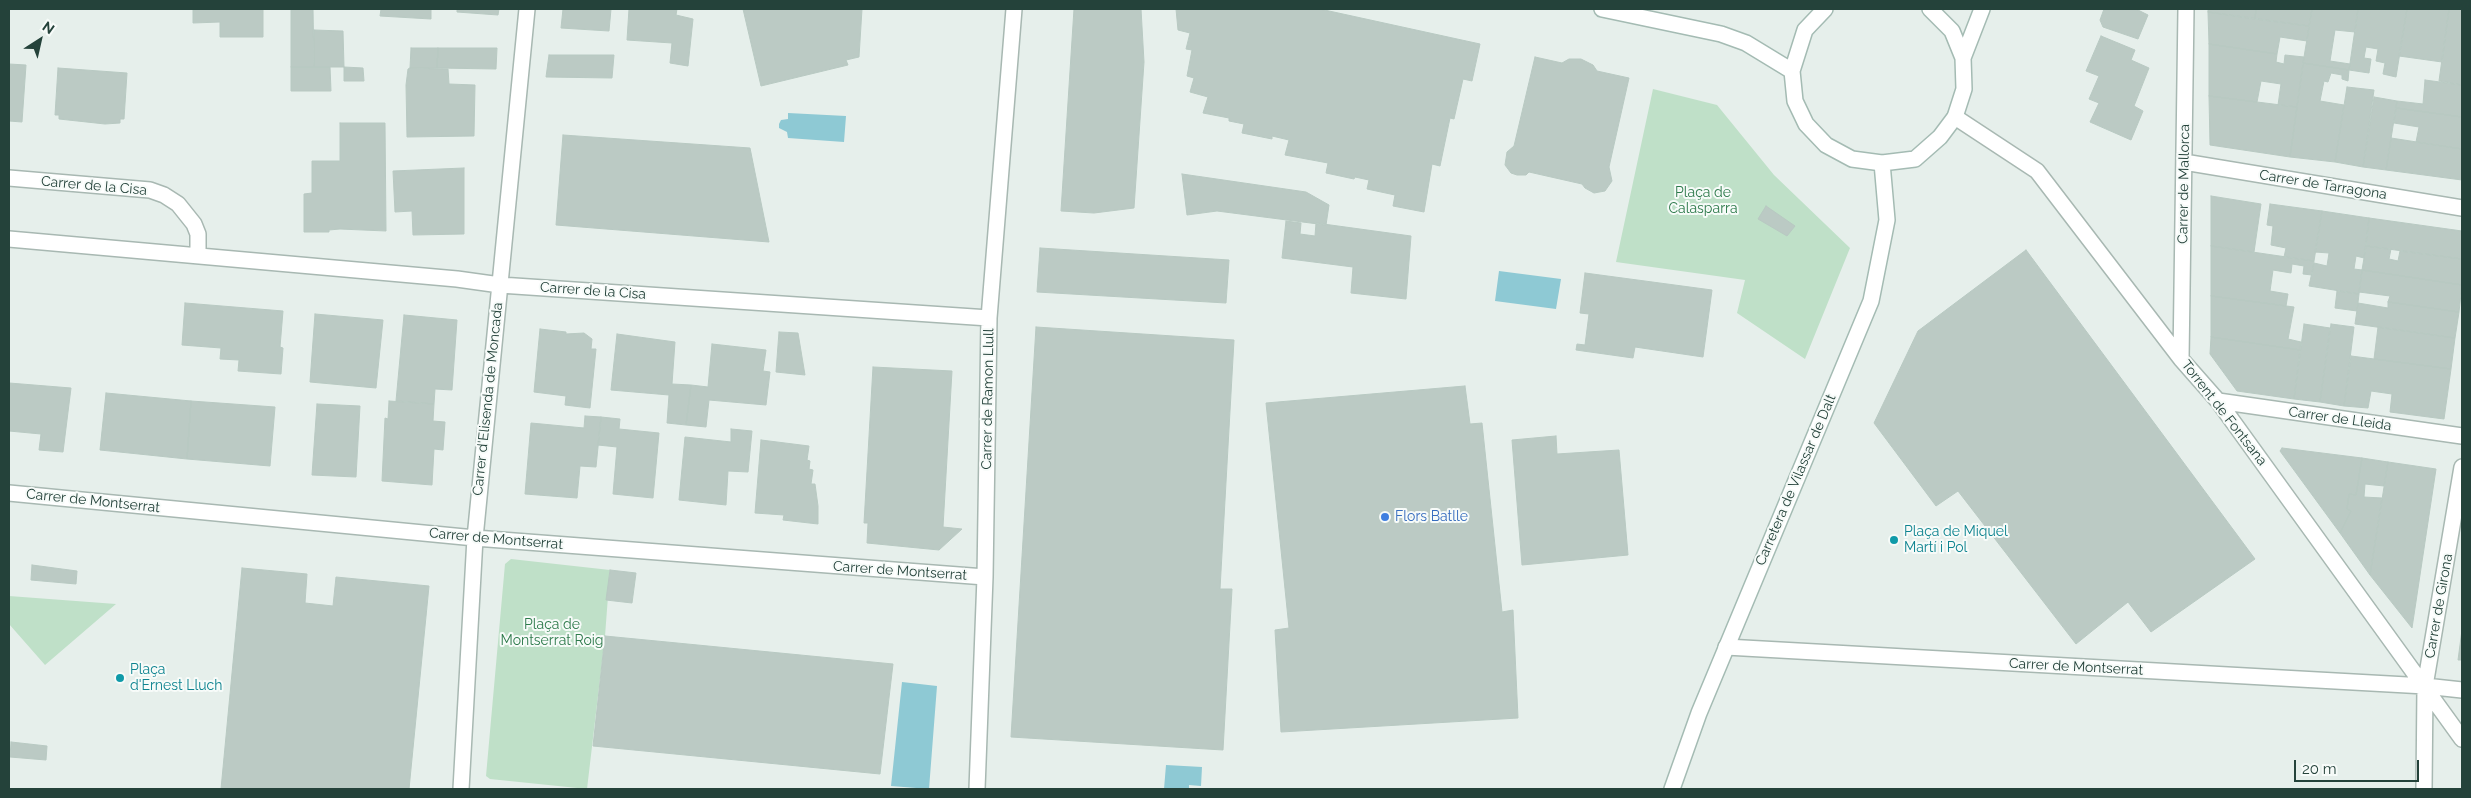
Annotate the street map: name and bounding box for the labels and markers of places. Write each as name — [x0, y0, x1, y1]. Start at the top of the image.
place label: Flors Batlle — [1395, 509, 1468, 525]
marker: Flors Batlle — [1379, 511, 1391, 523]
place label: Plaça de Miquel Martí i Pol — [1904, 524, 2008, 556]
marker: Plaça de Miquel Martí i Pol — [1888, 534, 1900, 546]
place label: Plaça d'Ernest Lluch — [130, 662, 222, 694]
marker: Plaça d'Ernest Lluch — [114, 672, 126, 684]

